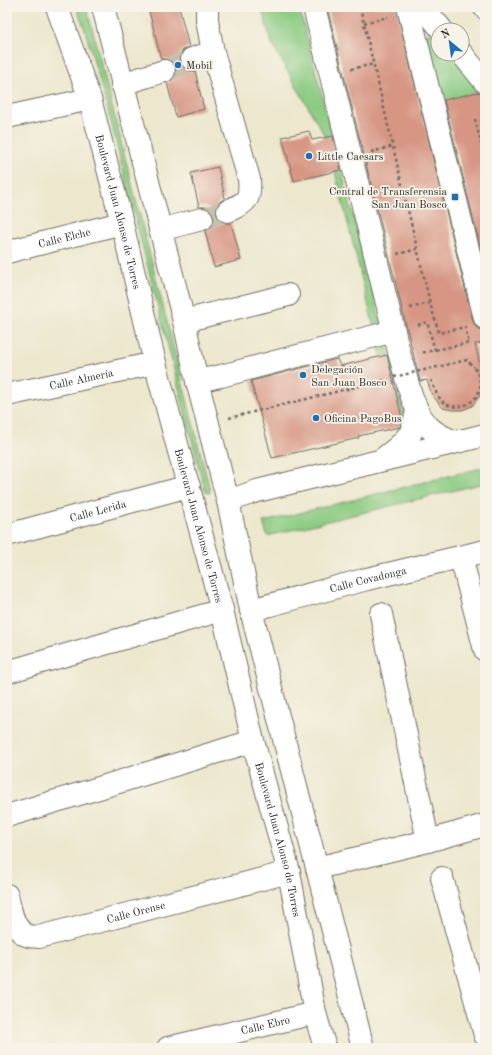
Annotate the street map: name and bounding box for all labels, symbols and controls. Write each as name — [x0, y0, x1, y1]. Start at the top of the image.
north arrow — [430, 22, 470, 62]
text: N — [440, 27, 453, 41]
marker: Mobil — [173, 60, 183, 70]
place label: Mobil — [186, 61, 212, 72]
street label: Boulevard Juan Alonso de Torres — [92, 134, 141, 291]
marker: Little Caesars — [304, 151, 314, 161]
place label: Little Caesars — [317, 152, 384, 163]
place label: Central de Transferensia San Juan Bosco — [329, 187, 448, 211]
marker: Central de Transferensia San Juan Bosco — [450, 192, 460, 202]
street label: Calle Elche — [37, 227, 92, 251]
place label: Delegación San Juan Bosco — [311, 365, 387, 389]
street label: Calle Almería — [49, 368, 115, 393]
marker: Delegación San Juan Bosco — [298, 370, 308, 380]
marker: Oficina PagoBus — [311, 413, 321, 423]
place label: Oficina PagoBus — [324, 414, 402, 425]
street label: Boulevard Juan Alonso de Torres — [171, 448, 224, 604]
street label: Calle Lerida — [69, 499, 128, 525]
street label: Calle Covadonga — [329, 566, 408, 596]
street label: Boulevard Juan Alonso de Torres — [252, 761, 301, 918]
street label: Calle Orense — [106, 900, 167, 926]
street label: Calle Ebro — [240, 1015, 291, 1037]

